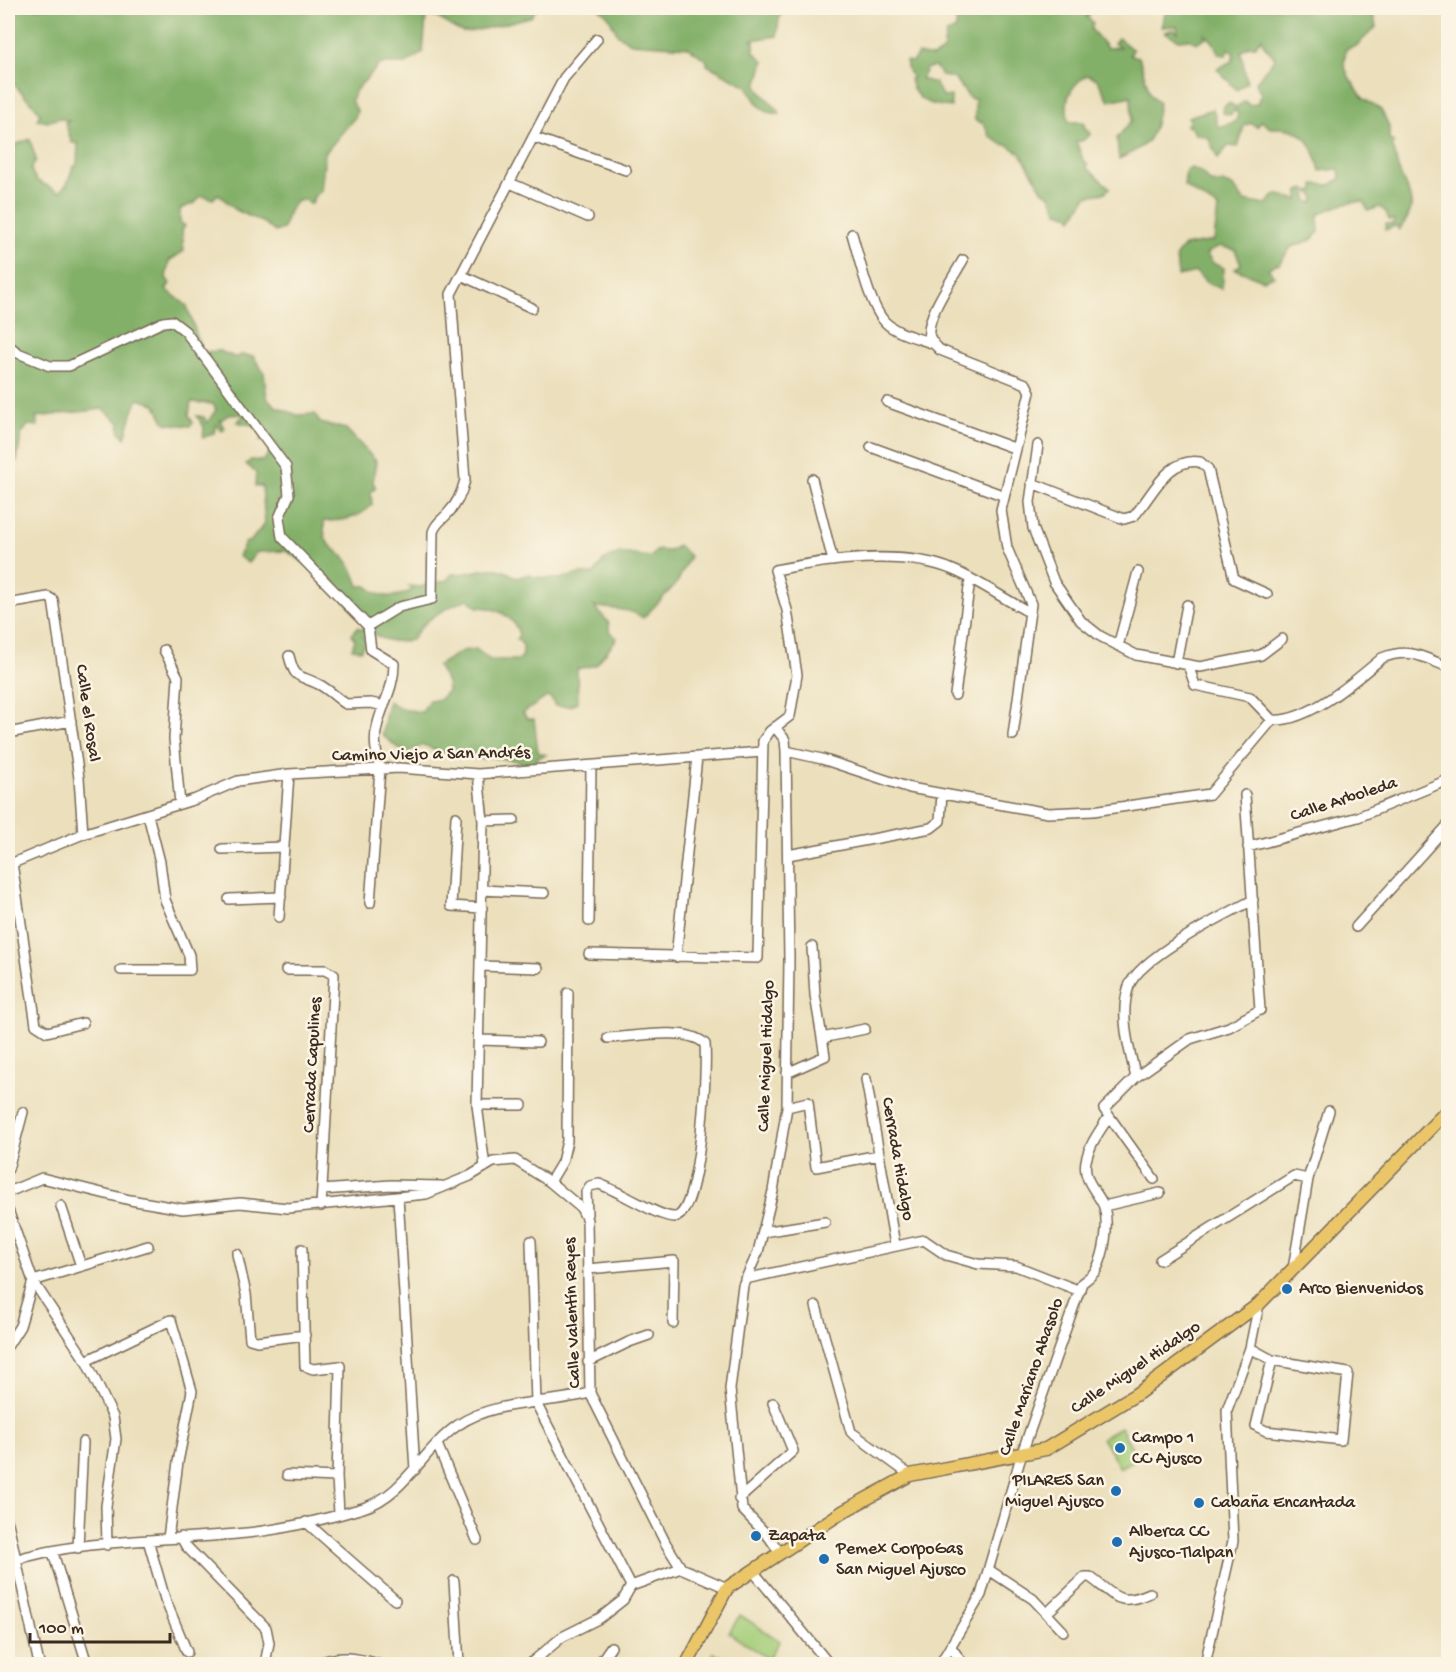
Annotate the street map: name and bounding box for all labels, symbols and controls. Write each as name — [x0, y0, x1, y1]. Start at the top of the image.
street label: Calle el Rosal — [70, 663, 104, 763]
street label: Camino Viejo a San Andrés — [332, 743, 532, 767]
street label: Calle Arboleda — [1288, 773, 1401, 827]
street label: Calle Miguel Hidalgo — [754, 980, 780, 1132]
street label: Cerrada Capulines — [299, 995, 327, 1133]
street label: Cerrada Hidalgo — [876, 1096, 918, 1222]
street label: Calle Valentín Reyes — [560, 1236, 586, 1389]
place label: Arco Bienvenidos — [1299, 1279, 1424, 1300]
marker: Arco Bienvenidos — [1280, 1282, 1294, 1296]
street label: Calle Mariano Abasolo — [995, 1295, 1069, 1459]
street label: Calle Miguel Hidalgo — [1067, 1317, 1205, 1419]
place label: Campo 1 CC Ajusco — [1132, 1428, 1202, 1470]
marker: Campo 1 CC Ajusco — [1113, 1441, 1127, 1455]
place label: PILARES San Miguel Ajusco — [1005, 1471, 1104, 1513]
marker: PILARES San Miguel Ajusco — [1109, 1484, 1123, 1498]
place label: Cabaña Encantada — [1211, 1493, 1356, 1514]
marker: Cabaña Encantada — [1192, 1496, 1206, 1510]
place label: Alberca CC Ajusco-Tlalpan — [1129, 1522, 1234, 1564]
place label: Zapata — [768, 1526, 827, 1547]
marker: Zapata — [749, 1529, 763, 1543]
marker: Alberca CC Ajusco-Tlalpan — [1110, 1535, 1124, 1549]
place label: Pemex CorpoGas San Miguel Ajusco — [835, 1539, 966, 1581]
marker: Pemex CorpoGas San Miguel Ajusco — [817, 1552, 831, 1566]
scale bar — [30, 1606, 170, 1644]
text: 100 m — [38, 1619, 84, 1640]

